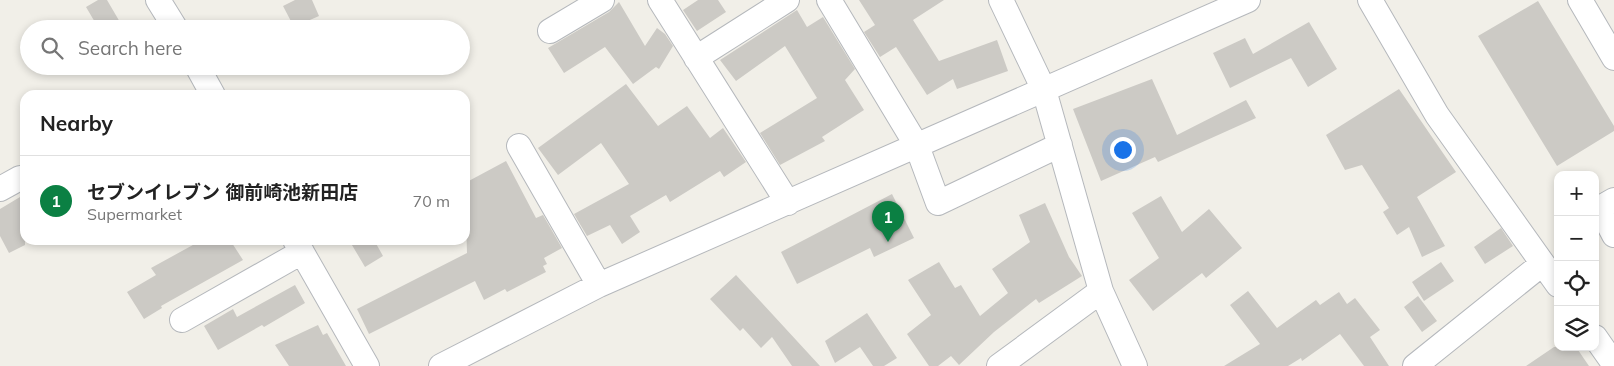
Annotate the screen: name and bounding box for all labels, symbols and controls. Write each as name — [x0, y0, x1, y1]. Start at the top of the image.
search box — [20, 20, 470, 75]
icon: search — [38, 34, 66, 62]
text: Search here — [78, 36, 182, 60]
text: Nearby — [40, 110, 113, 136]
your location — [1110, 137, 1136, 163]
map controls — [1554, 171, 1599, 351]
button: + — [1554, 171, 1599, 216]
text: セブンイレブン 御前崎池新田店 — [87, 180, 358, 204]
text: 1 — [51, 191, 61, 211]
text: 70 m — [413, 191, 450, 211]
pin: 1 — [872, 201, 904, 242]
text: Supermarket — [87, 204, 182, 224]
button: − — [1554, 216, 1599, 261]
button: locate — [1554, 261, 1599, 306]
button: layers — [1554, 306, 1599, 351]

